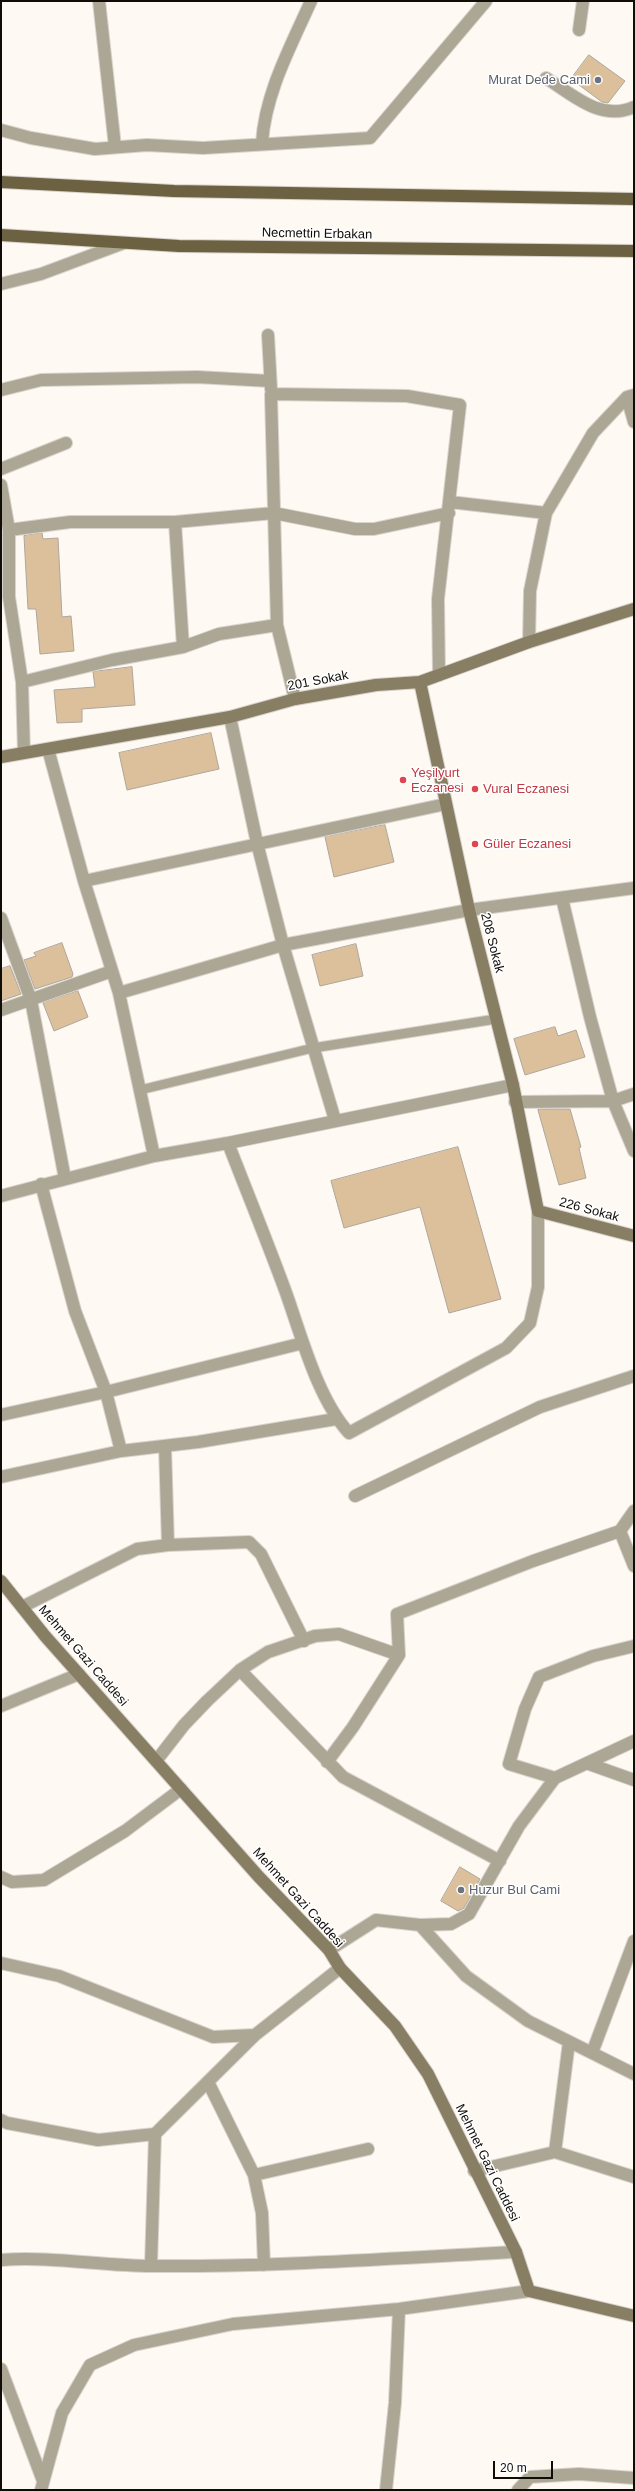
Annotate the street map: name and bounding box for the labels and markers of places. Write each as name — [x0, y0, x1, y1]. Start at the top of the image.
place label: Murat Dede Cami — [488, 72, 590, 88]
marker: Murat Dede Cami — [593, 75, 603, 85]
place label: Yeşilyurt Eczanesi — [411, 765, 464, 796]
marker: Yeşilyurt Eczanesi — [398, 775, 408, 785]
place label: Vural Eczanesi — [483, 781, 569, 797]
marker: Vural Eczanesi — [470, 784, 480, 794]
place label: Güler Eczanesi — [483, 836, 571, 852]
marker: Güler Eczanesi — [470, 839, 480, 849]
place label: Huzur Bul Cami — [469, 1882, 560, 1898]
marker: Huzur Bul Cami — [456, 1885, 466, 1895]

